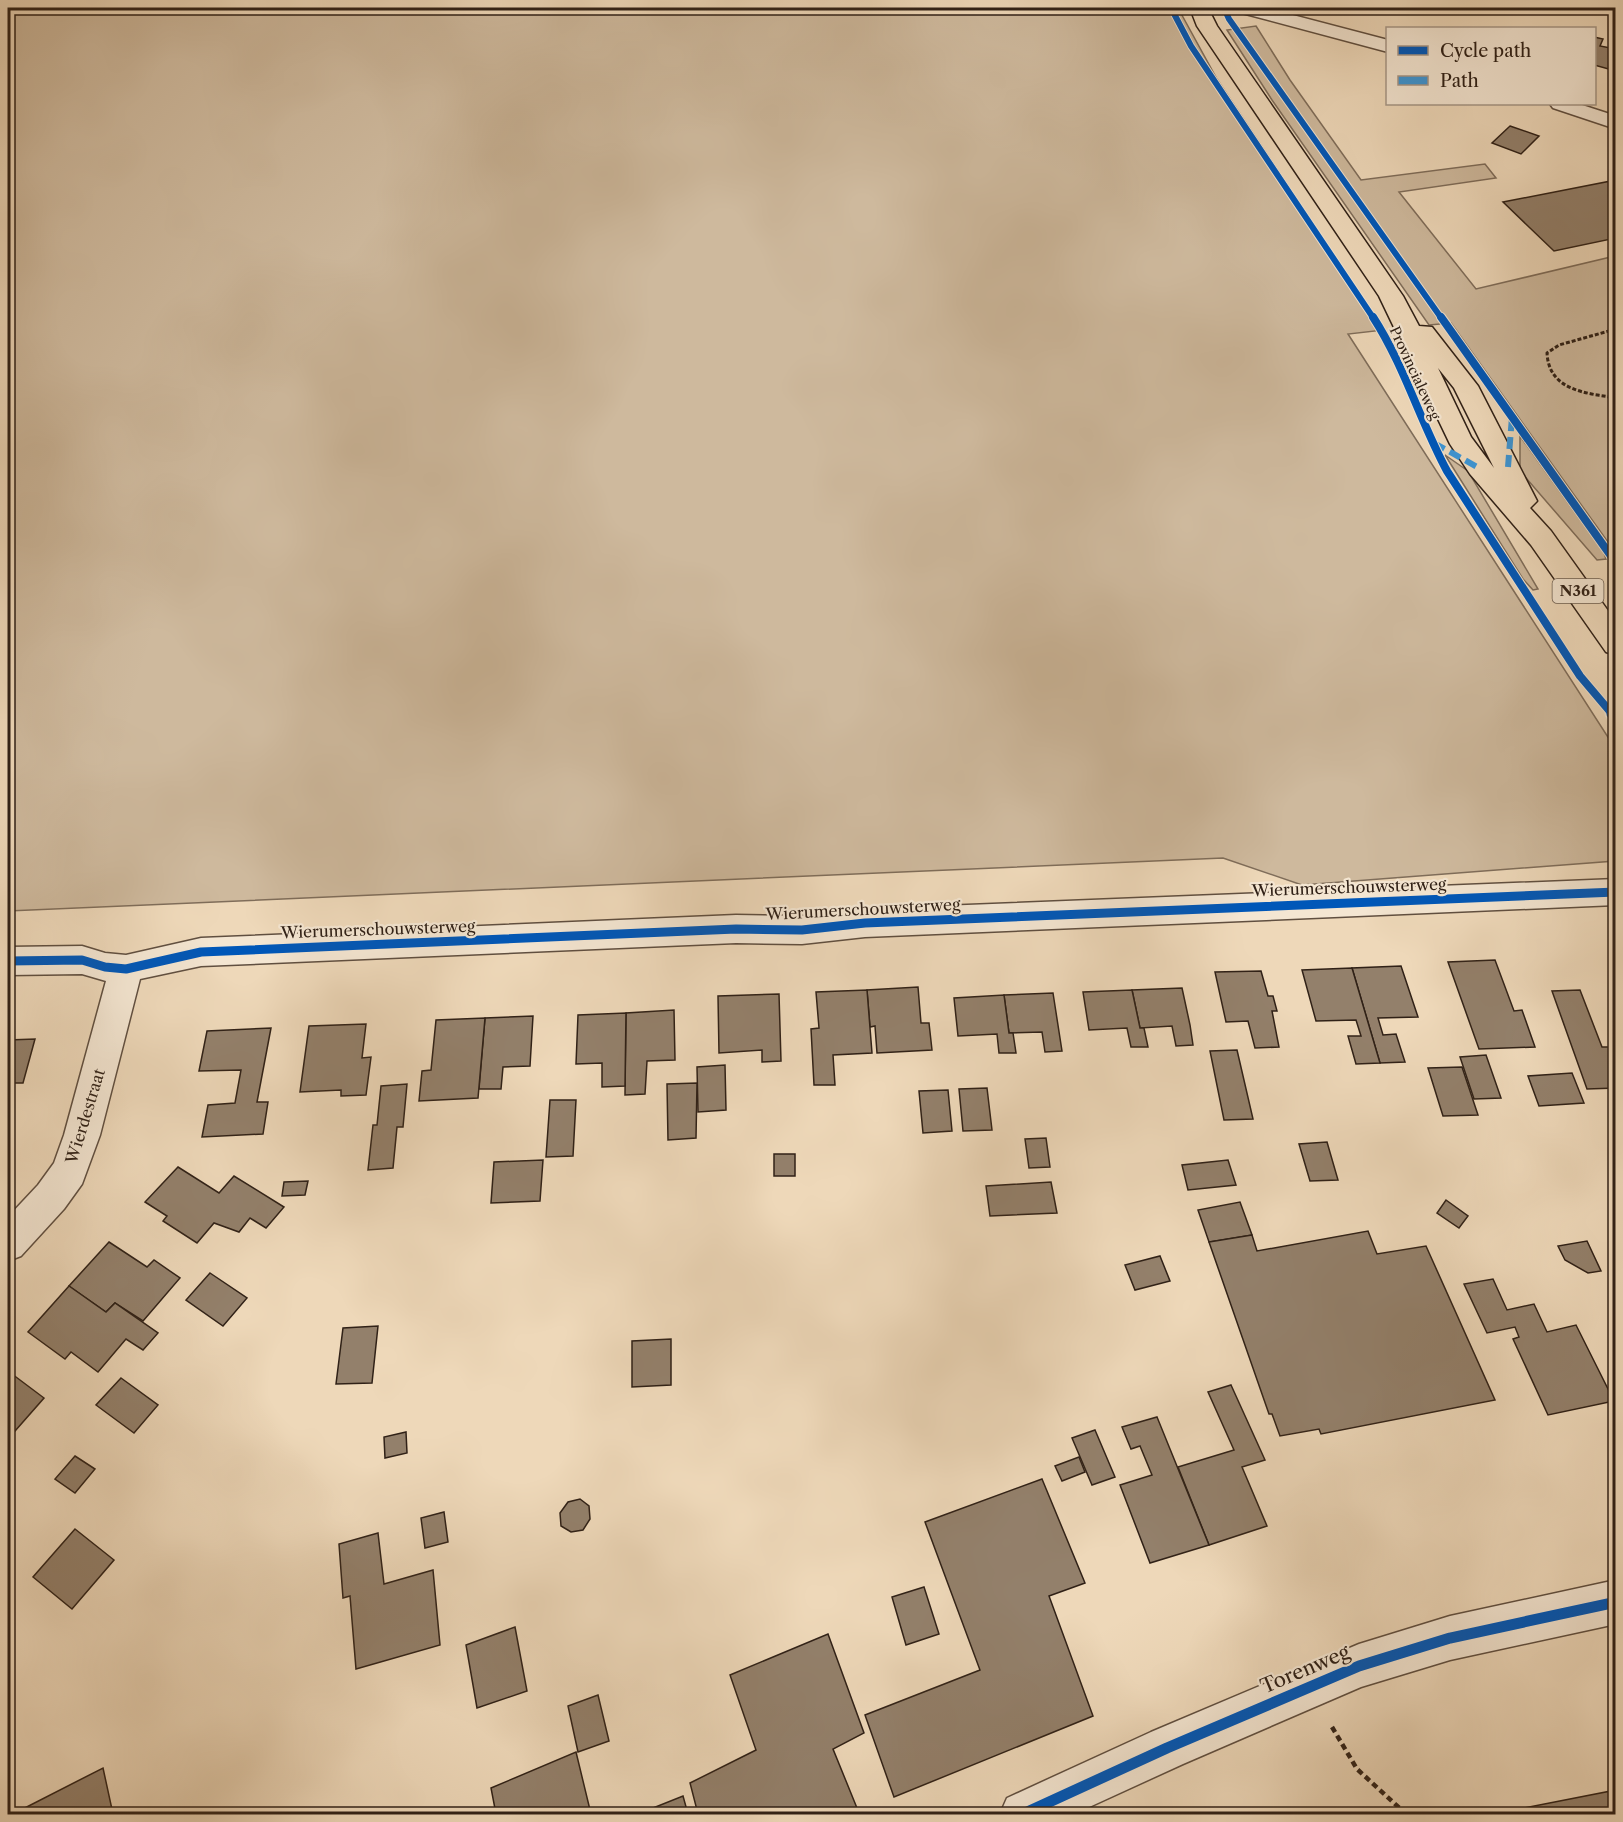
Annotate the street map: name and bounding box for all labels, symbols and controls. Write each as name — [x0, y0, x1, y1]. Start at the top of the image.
legend — [1386, 27, 1596, 105]
text: Cycle path — [1440, 40, 1531, 62]
text: Path — [1440, 70, 1479, 92]
street label: Provincialeweg — [1386, 323, 1445, 423]
road number: N361 — [1552, 579, 1604, 603]
street label: Wierumerschouwsterweg — [1250, 874, 1447, 900]
street label: Wierumerschouwsterweg — [764, 894, 961, 924]
street label: Wierumerschouwsterweg — [279, 916, 476, 942]
street label: Wierdestraat — [61, 1066, 109, 1167]
street label: Torenweg — [1257, 1639, 1354, 1698]

